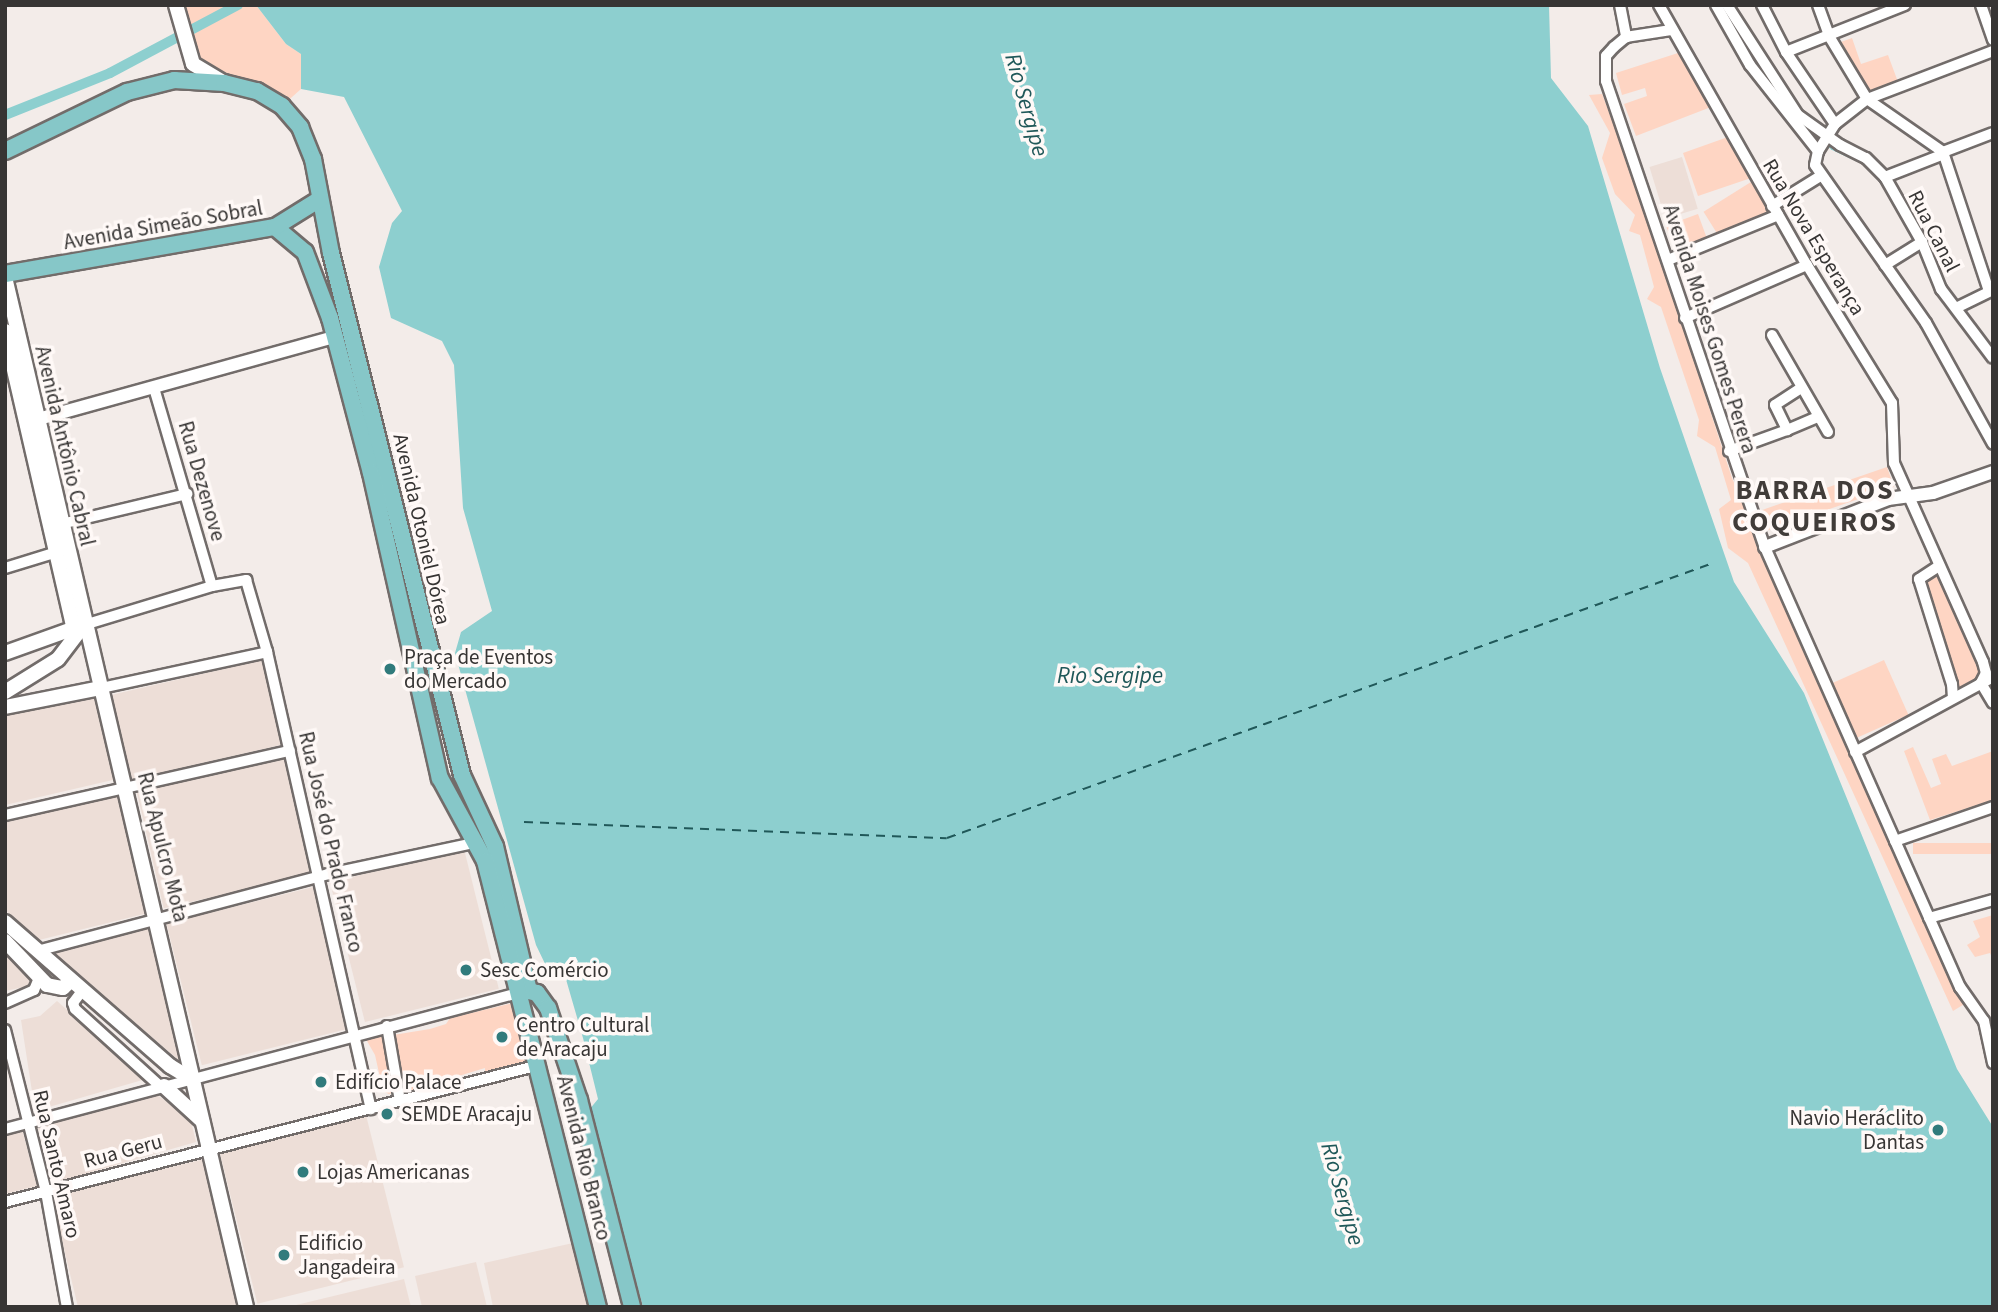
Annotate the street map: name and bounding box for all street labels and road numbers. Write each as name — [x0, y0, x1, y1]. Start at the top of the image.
street label: Rua Nova Esperança — [1757, 154, 1871, 320]
street label: Rua Canal — [1903, 186, 1965, 276]
street label: Avenida Simeão Sobral — [62, 195, 264, 255]
street label: Avenida Moises Gomes Perera — [1658, 201, 1762, 457]
street label: Avenida Antônio Cabral — [30, 343, 100, 549]
street label: Rua Dezenove — [173, 418, 231, 544]
street label: Avenida Otoniel Dórea — [388, 431, 456, 627]
street label: Rua José do Prado Franco — [293, 729, 369, 955]
street label: Rua Apulcro Mota — [132, 769, 194, 925]
street label: Avenida Rio Branco — [551, 1073, 617, 1243]
street label: Rua Santo Amaro — [28, 1087, 86, 1241]
street label: Rua Geru — [81, 1128, 165, 1174]

